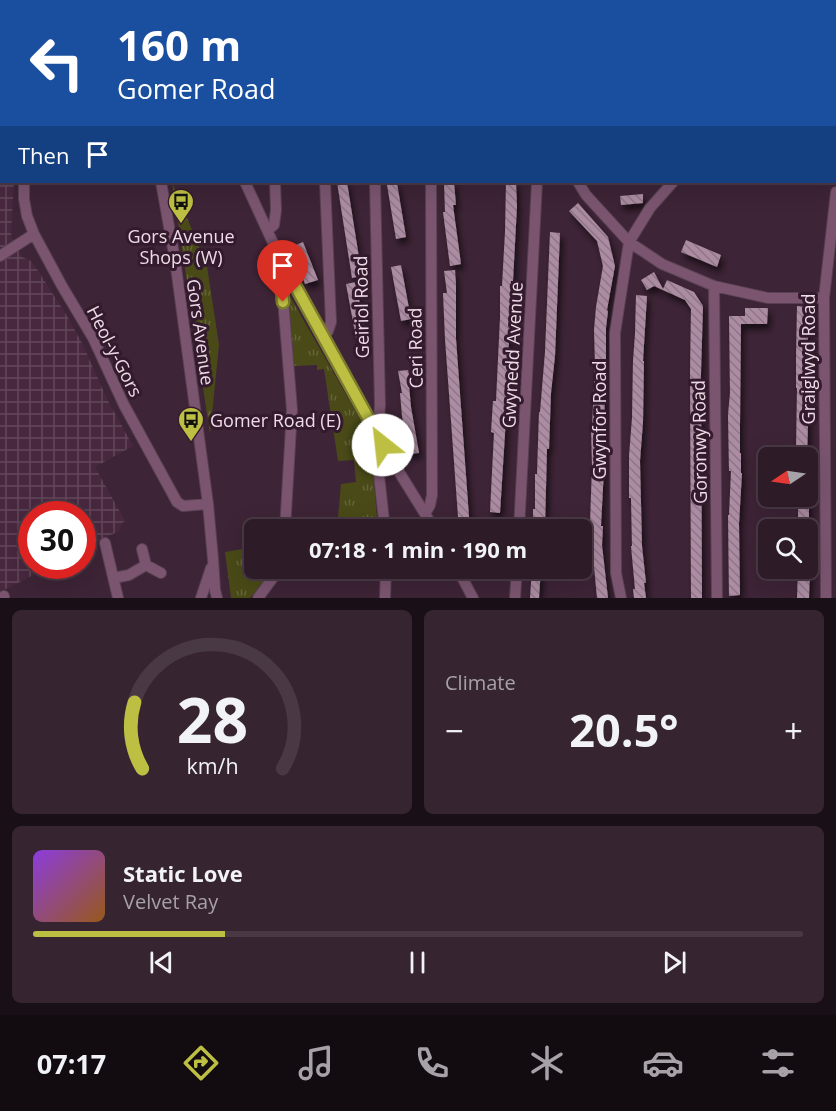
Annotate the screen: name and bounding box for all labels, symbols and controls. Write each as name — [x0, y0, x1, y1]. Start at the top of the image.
text: 160 m — [117, 16, 241, 73]
icon: left — [18, 24, 96, 102]
text: Gomer Road — [117, 70, 276, 107]
icon: arrive — [81, 138, 114, 171]
text: Then — [18, 140, 69, 170]
bus stop icon: Gors Avenue Shops (W) — [166, 187, 196, 225]
place label: Gors Avenue Shops (W) — [127, 224, 235, 269]
pin — [257, 240, 308, 302]
icon: arrive — [266, 249, 299, 282]
street label: Geiriol Road — [348, 255, 374, 359]
street label: Gors Avenue — [182, 277, 220, 387]
street label: Gwynedd Avenue — [496, 281, 528, 429]
street label: Graiglwyd Road — [796, 294, 820, 424]
street label: Heol-y-Gors — [82, 301, 148, 401]
street label: Ceri Road — [402, 307, 428, 389]
street label: Gwynfor Road — [587, 361, 611, 479]
street label: Goronwy Road — [686, 380, 712, 504]
bus stop icon: Gomer Road (E) — [176, 405, 206, 443]
place label: Gomer Road (E) — [210, 408, 341, 432]
position arrow — [351, 413, 415, 477]
north arrow — [758, 447, 818, 507]
map controls — [758, 447, 818, 579]
speed limit sign: 30 — [18, 501, 96, 579]
button: search — [758, 519, 818, 579]
text: 07:18 · 1 min · 190 m — [309, 534, 527, 564]
text: Climate — [445, 669, 516, 696]
text: 28 — [176, 676, 248, 761]
text: 20.5° — [569, 699, 679, 760]
text: − — [445, 708, 464, 753]
text: + — [784, 708, 803, 753]
text: km/h — [186, 751, 238, 780]
text: Static Love — [123, 858, 243, 888]
text: Velvet Ray — [123, 888, 218, 915]
icon: previous — [145, 946, 178, 979]
icon: pause — [401, 946, 434, 979]
icon: next — [658, 946, 691, 979]
icon: directions — [180, 1042, 222, 1084]
icon: music — [295, 1042, 337, 1084]
icon: phone — [411, 1042, 453, 1084]
icon: climate — [526, 1042, 568, 1084]
icon: car — [642, 1042, 684, 1084]
icon: filters — [757, 1042, 799, 1084]
text: 07:17 — [37, 1045, 106, 1082]

